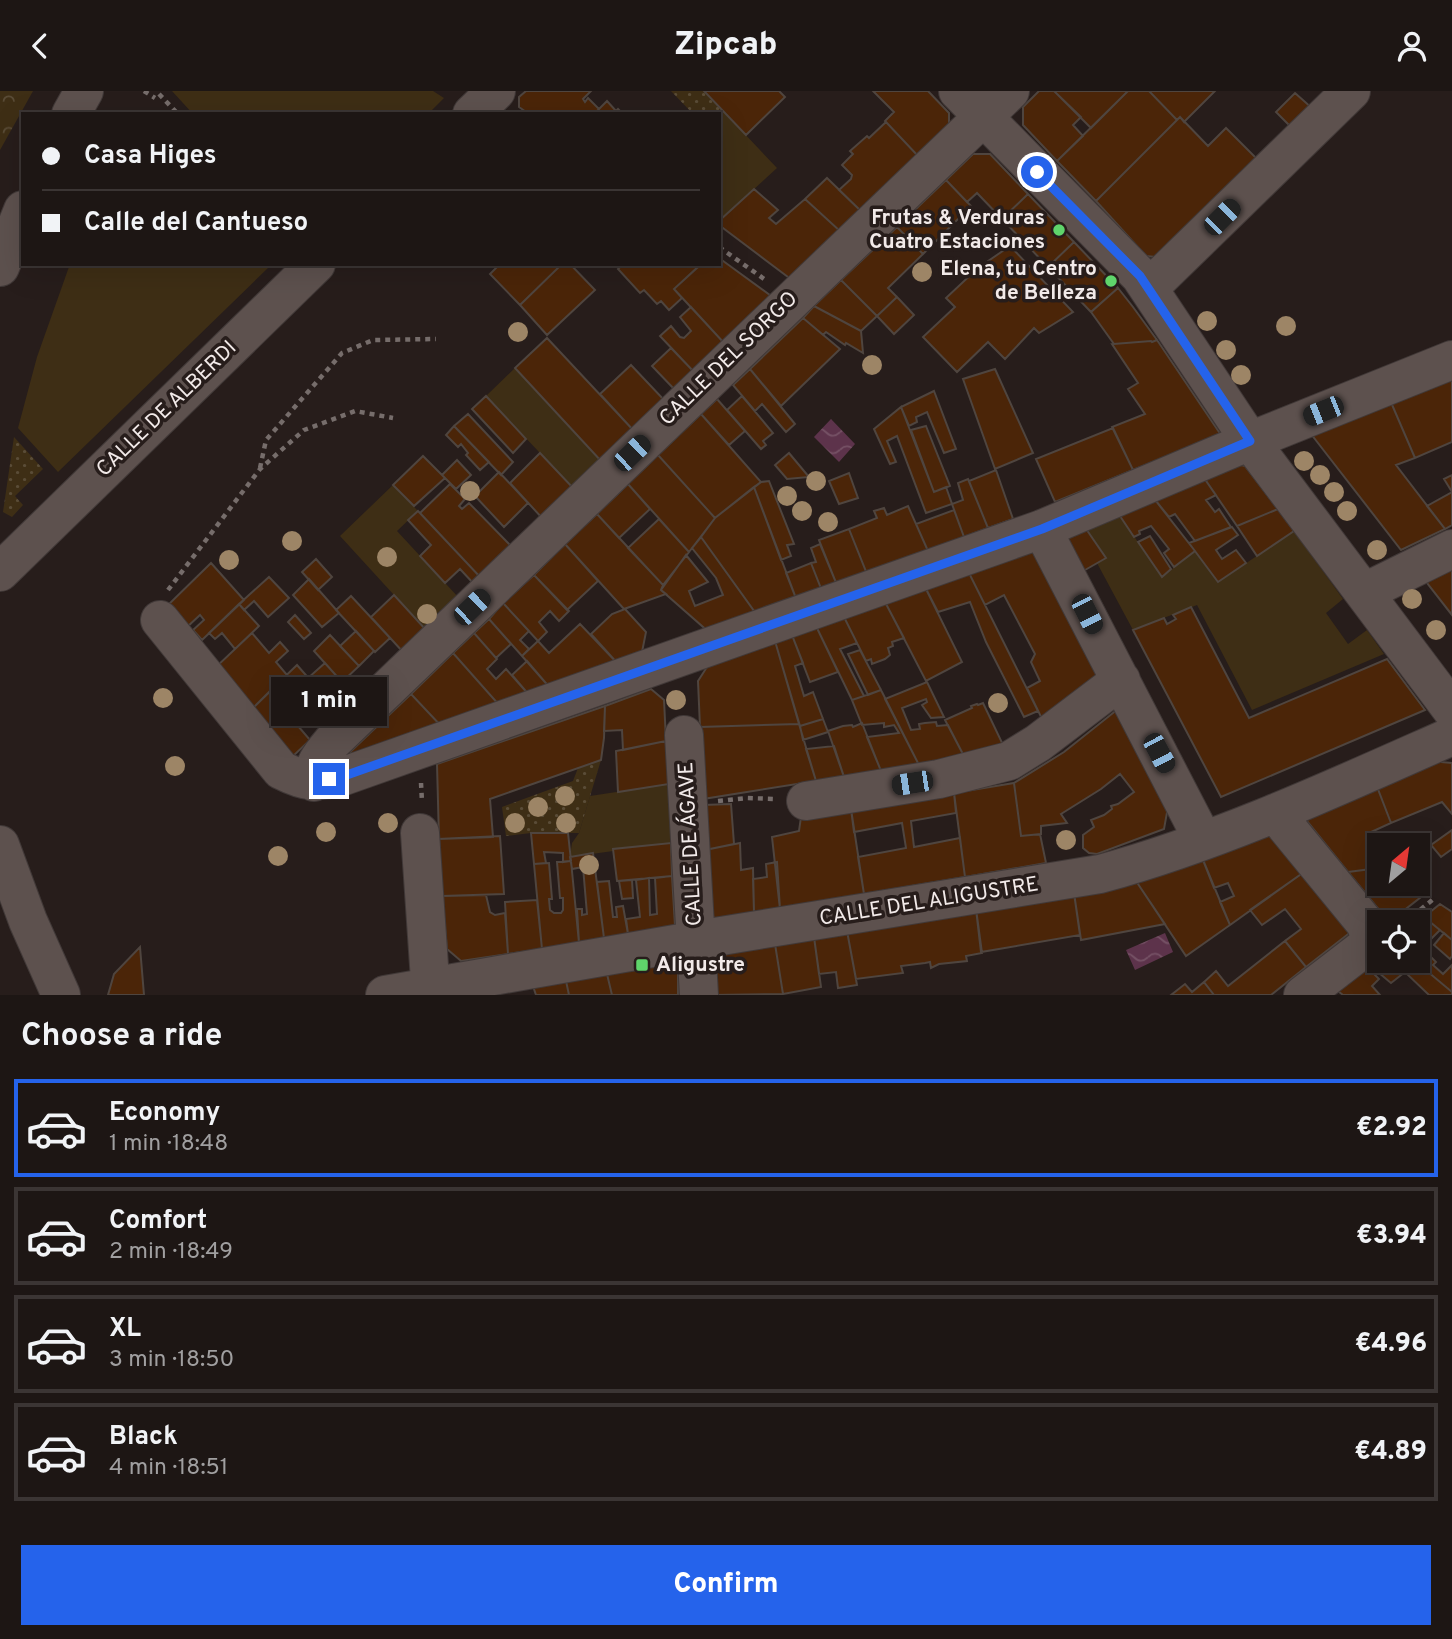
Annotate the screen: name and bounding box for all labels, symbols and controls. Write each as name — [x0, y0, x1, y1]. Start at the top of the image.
text: Zipcab — [675, 26, 777, 66]
icon: back — [21, 27, 59, 65]
icon: person — [1393, 27, 1431, 65]
text: Casa Higes — [84, 140, 217, 173]
route start — [1021, 156, 1053, 188]
car — [1200, 195, 1245, 239]
place label: Frutas & Verduras Cuatro Estaciones — [869, 205, 1045, 256]
text: Calle del Cantueso — [84, 207, 308, 240]
marker: Frutas & Verduras Cuatro Estaciones — [1051, 222, 1067, 238]
place label: Elena, tu Centro de Belleza — [940, 256, 1097, 307]
marker: Elena, tu Centro de Belleza — [1103, 273, 1119, 289]
street label: CALLE DEL SORGO — [654, 286, 804, 432]
street label: CALLE DE ALBERDI — [91, 335, 243, 483]
car — [1300, 393, 1347, 429]
car — [610, 431, 655, 475]
car — [450, 585, 495, 629]
car — [1069, 591, 1106, 637]
callout: 1 min — [271, 677, 387, 727]
text: 1 min — [301, 687, 357, 716]
car — [1140, 730, 1179, 776]
street label: CALLE DE ÁGAVE — [672, 761, 709, 927]
route end — [313, 763, 345, 795]
car — [890, 769, 935, 797]
north arrow — [1367, 833, 1430, 896]
map controls — [1367, 833, 1430, 973]
street label: CALLE DEL ALIGUSTRE — [818, 871, 1040, 933]
button: locate — [1367, 910, 1430, 973]
place label: Aligustre — [656, 952, 745, 979]
marker: Aligustre — [634, 957, 650, 973]
text: Choose a ride — [21, 1017, 222, 1057]
icon: car — [25, 1097, 88, 1160]
text: Economy — [109, 1097, 220, 1130]
text: €2.92 — [1356, 1112, 1427, 1145]
text: 1 min · 18:48 — [109, 1130, 228, 1159]
icon: car — [25, 1205, 88, 1268]
text: Comfort — [109, 1205, 207, 1238]
text: €3.94 — [1356, 1220, 1427, 1253]
text: 2 min · 18:49 — [109, 1238, 233, 1267]
icon: car — [25, 1313, 88, 1376]
text: XL — [109, 1313, 141, 1346]
text: €4.96 — [1355, 1328, 1427, 1361]
text: 3 min · 18:50 — [109, 1346, 234, 1375]
icon: car — [25, 1421, 88, 1484]
text: Black — [109, 1421, 178, 1454]
text: €4.89 — [1354, 1436, 1427, 1469]
text: 4 min · 18:51 — [109, 1454, 228, 1483]
button: Confirm — [21, 1545, 1431, 1625]

